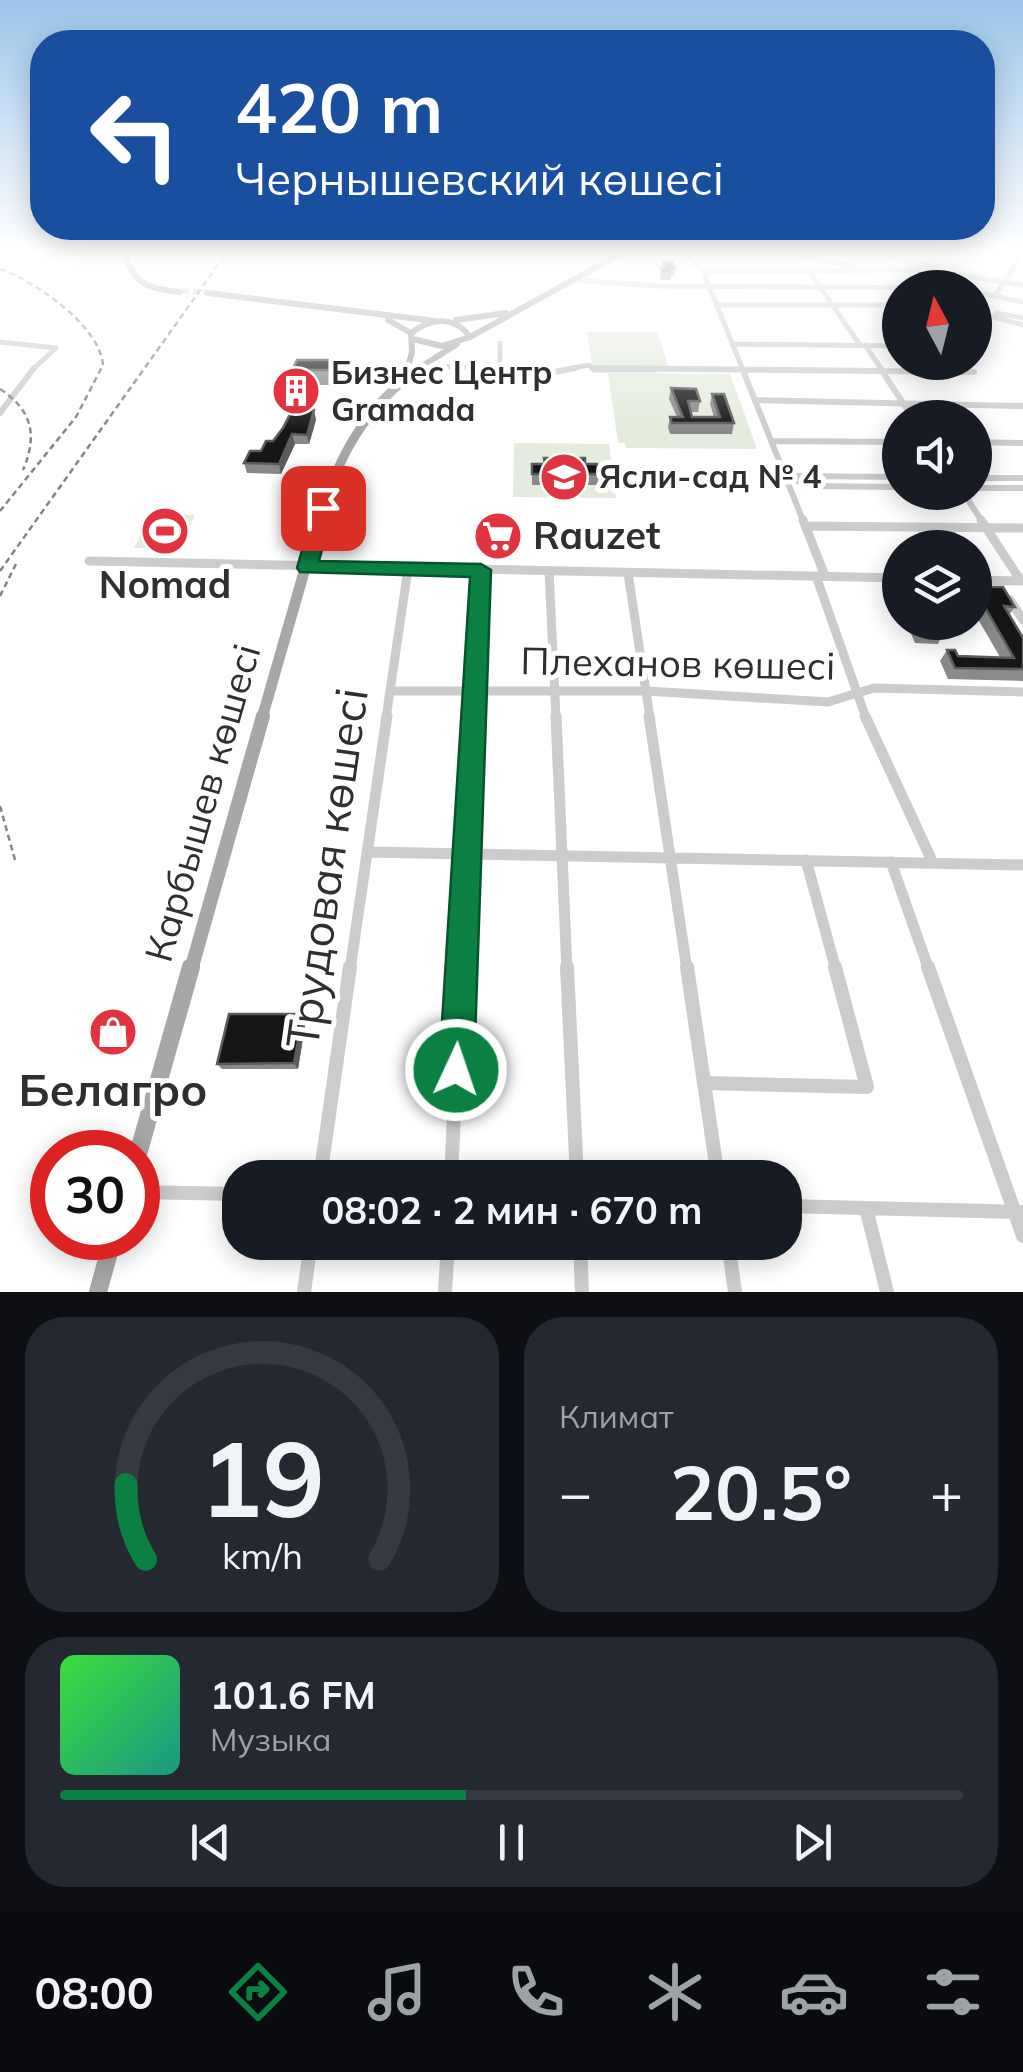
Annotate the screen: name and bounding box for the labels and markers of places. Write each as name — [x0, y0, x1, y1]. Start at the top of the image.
place label: Бизнес Центр Gramada — [331, 352, 553, 429]
building icon: Бизнес Центр Gramada — [270, 365, 322, 417]
school or university icon: Ясли-сад № 4 — [538, 451, 590, 503]
place label: Ясли-сад № 4 — [599, 456, 821, 496]
pin — [281, 466, 366, 551]
sports icon: Nomad — [139, 505, 191, 557]
supermarket icon: Rauzet — [472, 510, 524, 562]
place label: Rauzet — [533, 511, 660, 559]
place label: Nomad — [99, 560, 231, 608]
shop icon: Белагро — [87, 1006, 139, 1058]
place label: Белагро — [18, 1061, 208, 1117]

